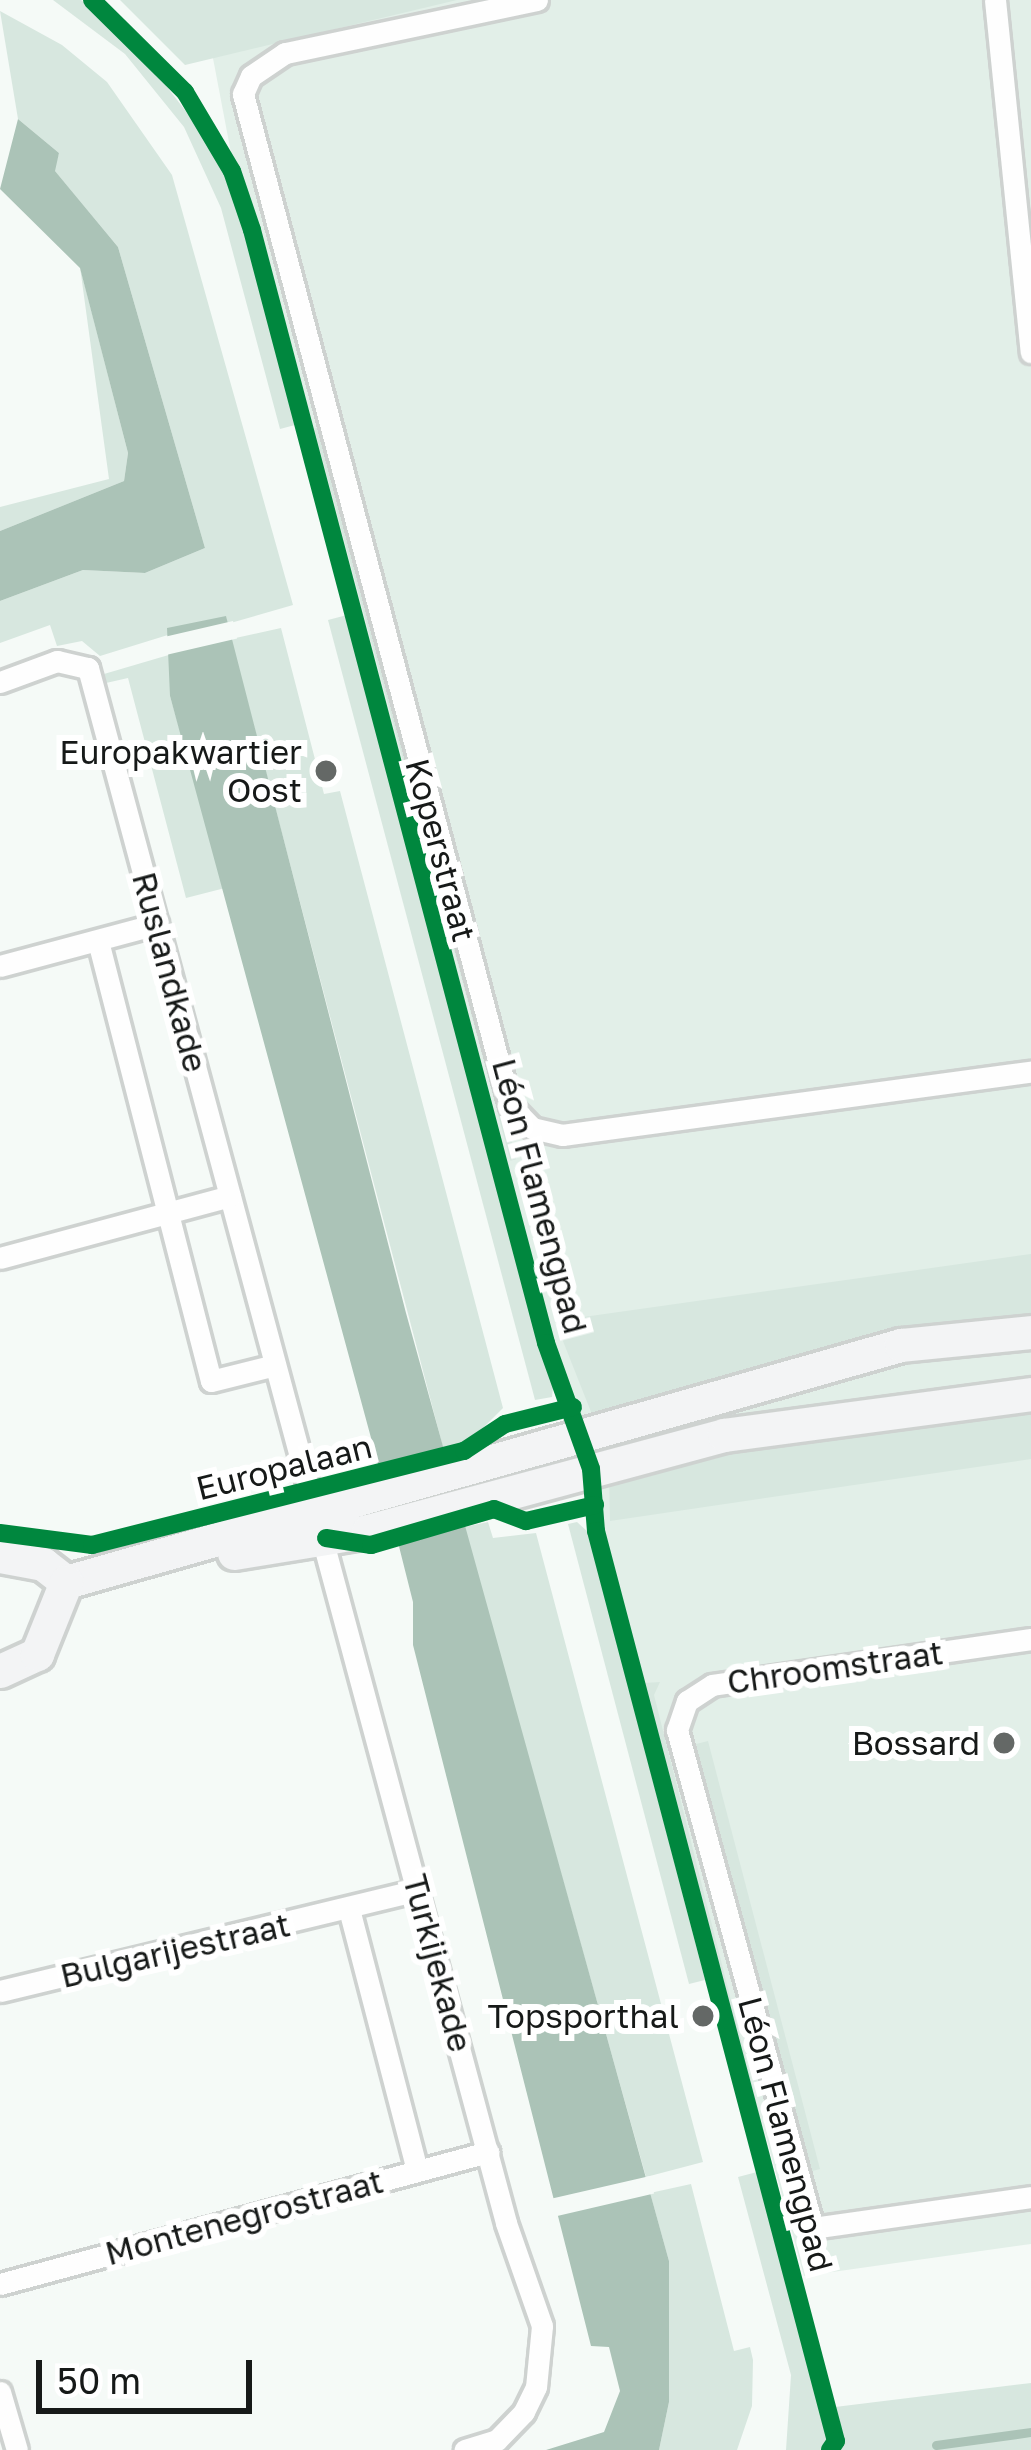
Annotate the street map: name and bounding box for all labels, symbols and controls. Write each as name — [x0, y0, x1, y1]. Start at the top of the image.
place label: Europakwartier Oost — [59, 732, 302, 810]
street label: Koperstraat — [398, 754, 484, 946]
marker: Europakwartier Oost — [313, 758, 339, 784]
street label: Ruslandkade — [124, 868, 216, 1076]
street label: Léon Flamengpad — [484, 1054, 596, 1338]
street label: Europalaan — [192, 1426, 376, 1508]
street label: Chroomstraat — [725, 1632, 945, 1702]
place label: Bossard — [852, 1723, 980, 1763]
marker: Bossard — [991, 1730, 1017, 1756]
street label: Turkijekade — [395, 1870, 481, 2056]
street label: Bulgarijestraat — [56, 1904, 294, 1996]
street label: Léon Flamengpad — [730, 1992, 842, 2276]
place label: Topsporthal — [488, 1996, 679, 2036]
marker: Topsporthal — [690, 2003, 716, 2029]
street label: Montenegrostraat — [101, 2161, 387, 2273]
scale bar — [42, 2336, 258, 2410]
text: 50 m — [57, 2359, 141, 2402]

